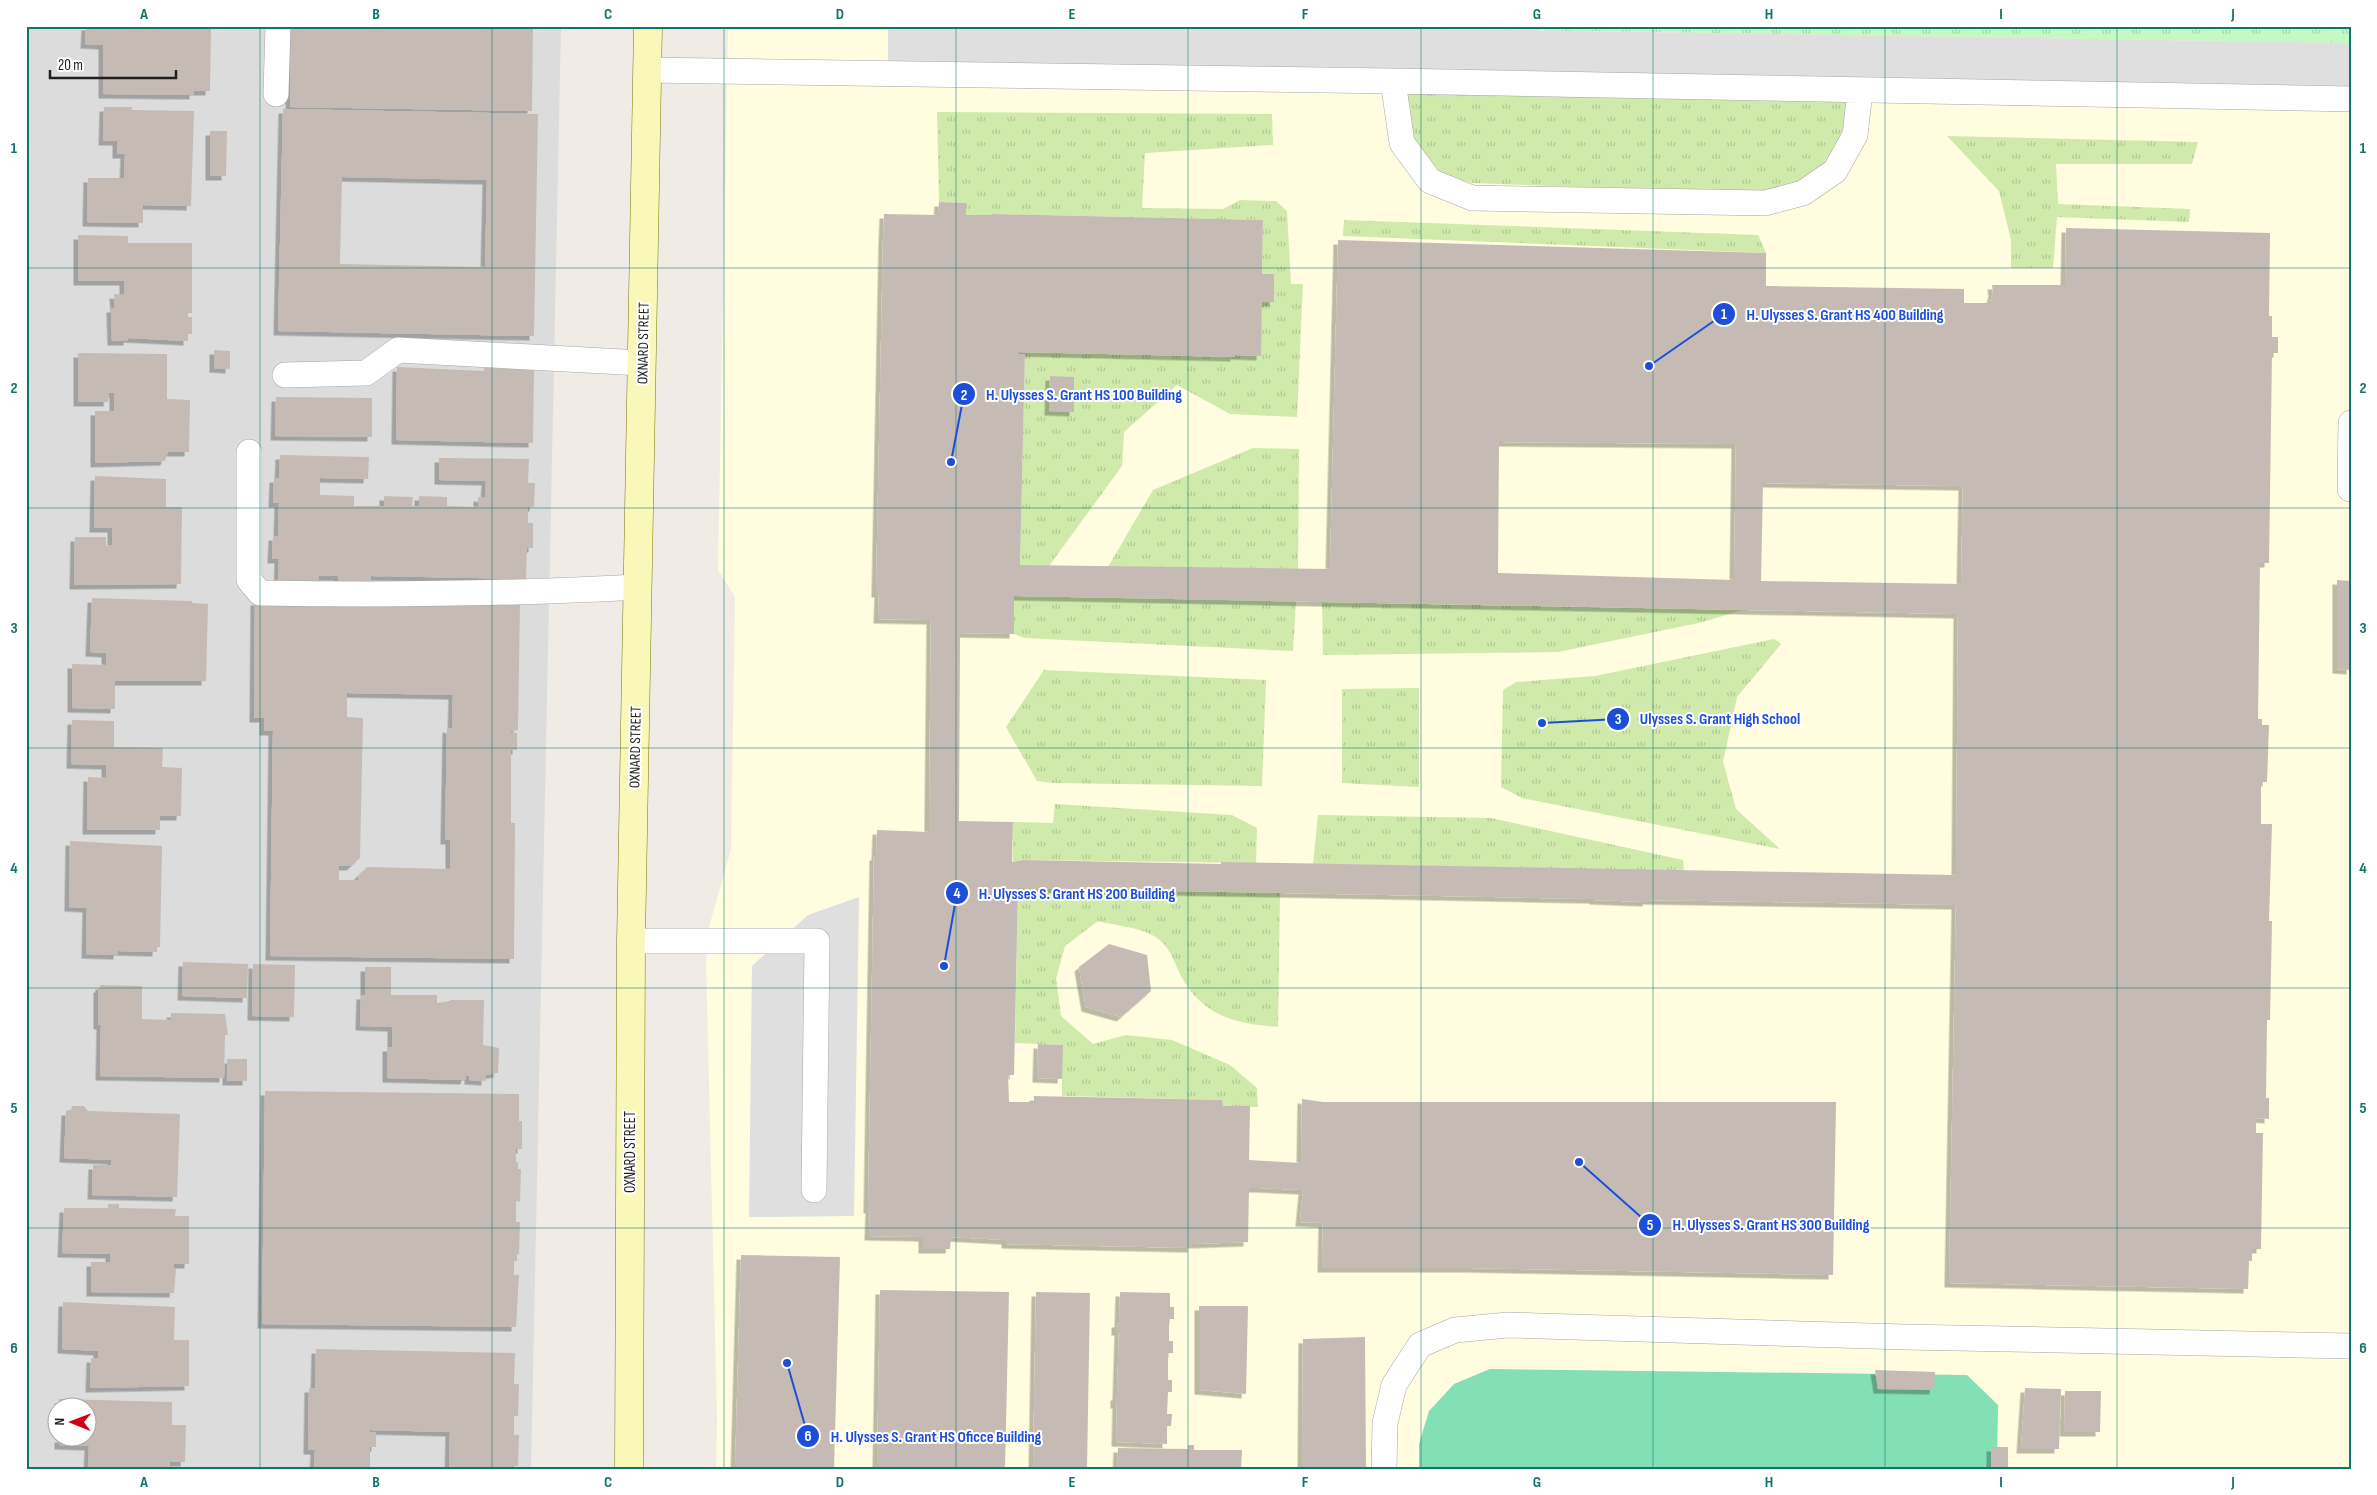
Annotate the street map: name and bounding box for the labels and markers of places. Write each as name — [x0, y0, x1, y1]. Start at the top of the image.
callout: H. Ulysses S. Grant HS 400 Building — [1711, 299, 1954, 330]
callout: H. Ulysses S. Grant HS 100 Building — [951, 379, 1192, 410]
callout: Ulysses S. Grant High School — [1605, 703, 1811, 734]
callout: H. Ulysses S. Grant HS 200 Building — [944, 877, 1186, 908]
callout: H. Ulysses S. Grant HS 300 Building — [1638, 1209, 1880, 1240]
callout: H. Ulysses S. Grant HS Oficce Building — [796, 1421, 1051, 1452]

